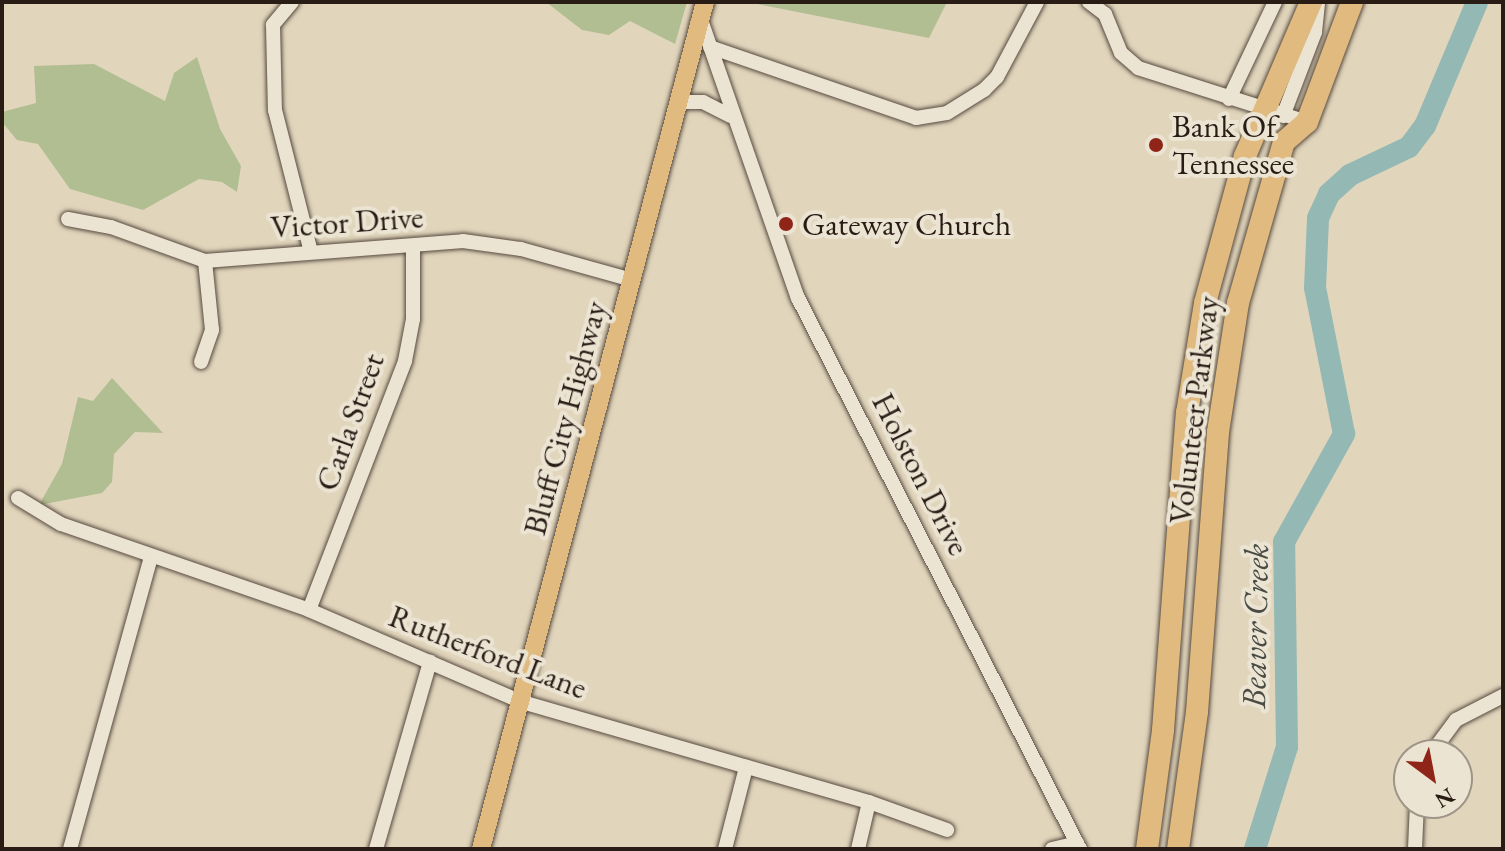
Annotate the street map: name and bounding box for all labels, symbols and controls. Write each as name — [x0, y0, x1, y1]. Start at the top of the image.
place label: Bank Of Tennessee — [1172, 108, 1294, 183]
marker: Bank Of Tennessee — [1147, 136, 1165, 154]
street label: Victor Drive — [269, 198, 425, 246]
place label: Gateway Church — [802, 205, 1011, 243]
marker: Gateway Church — [777, 215, 795, 233]
street label: Volunteer Parkway — [1161, 294, 1227, 526]
street label: Bluff City Highway — [515, 297, 615, 539]
street label: Carla Street — [307, 348, 393, 496]
street label: Holston Drive — [864, 387, 978, 561]
water label: Beaver Creek — [1233, 543, 1277, 709]
street label: Rutherford Lane — [384, 597, 592, 707]
north arrow — [1393, 739, 1473, 819]
text: N — [1430, 781, 1460, 815]

